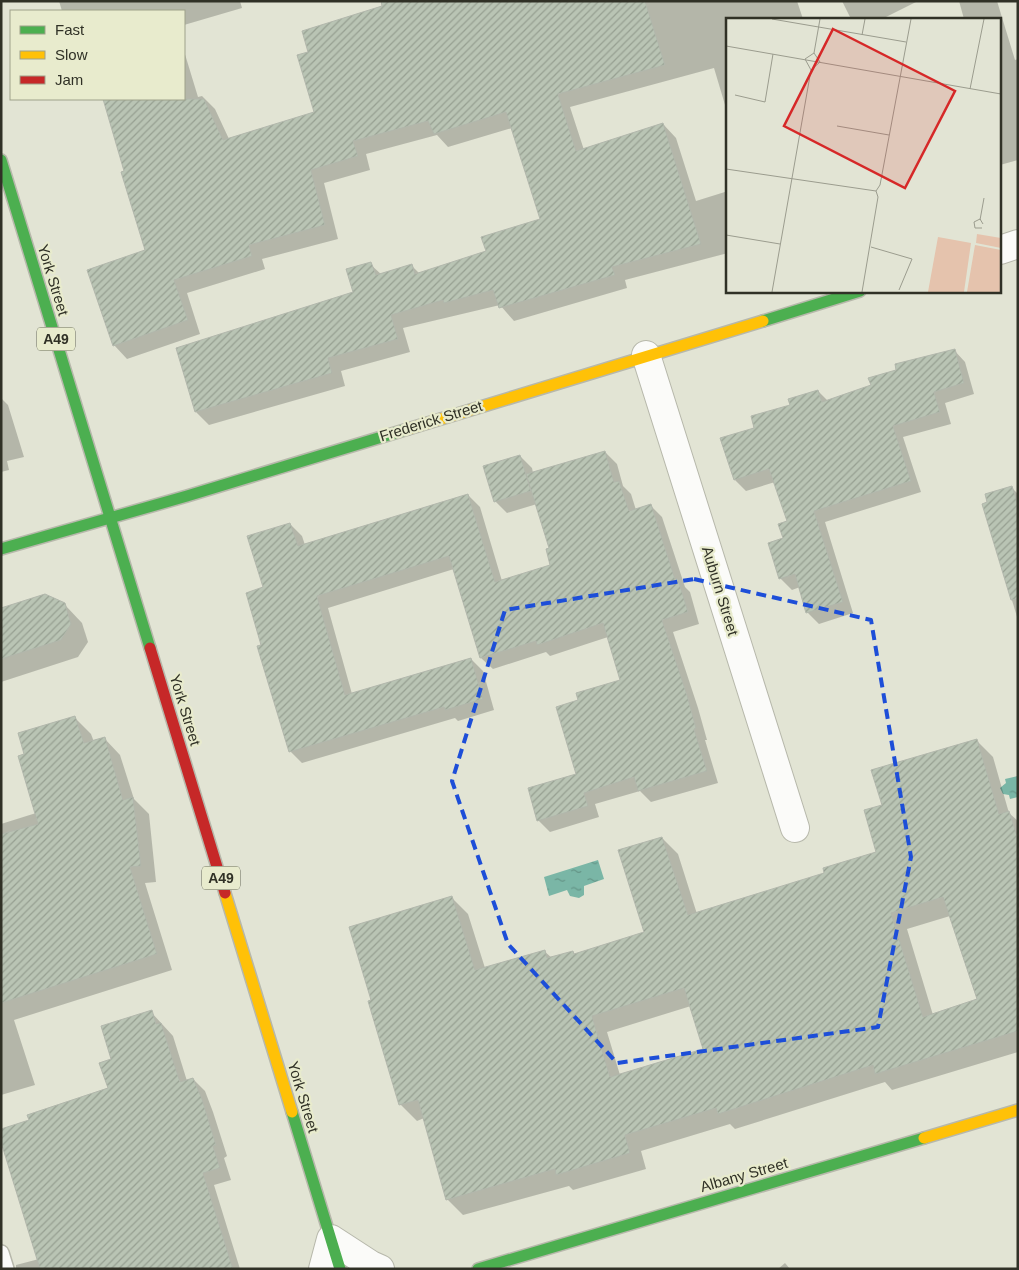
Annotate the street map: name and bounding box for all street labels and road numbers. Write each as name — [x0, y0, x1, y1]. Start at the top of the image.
street label: York Street — [35, 242, 73, 318]
road number: A49 — [37, 328, 75, 350]
street label: Frederick Street — [377, 397, 485, 444]
street label: Auburn Street — [699, 544, 742, 638]
street label: York Street — [167, 672, 205, 748]
road number: A49 — [202, 866, 240, 890]
street label: York Street — [285, 1059, 323, 1135]
street label: Albany Street — [698, 1154, 790, 1195]

